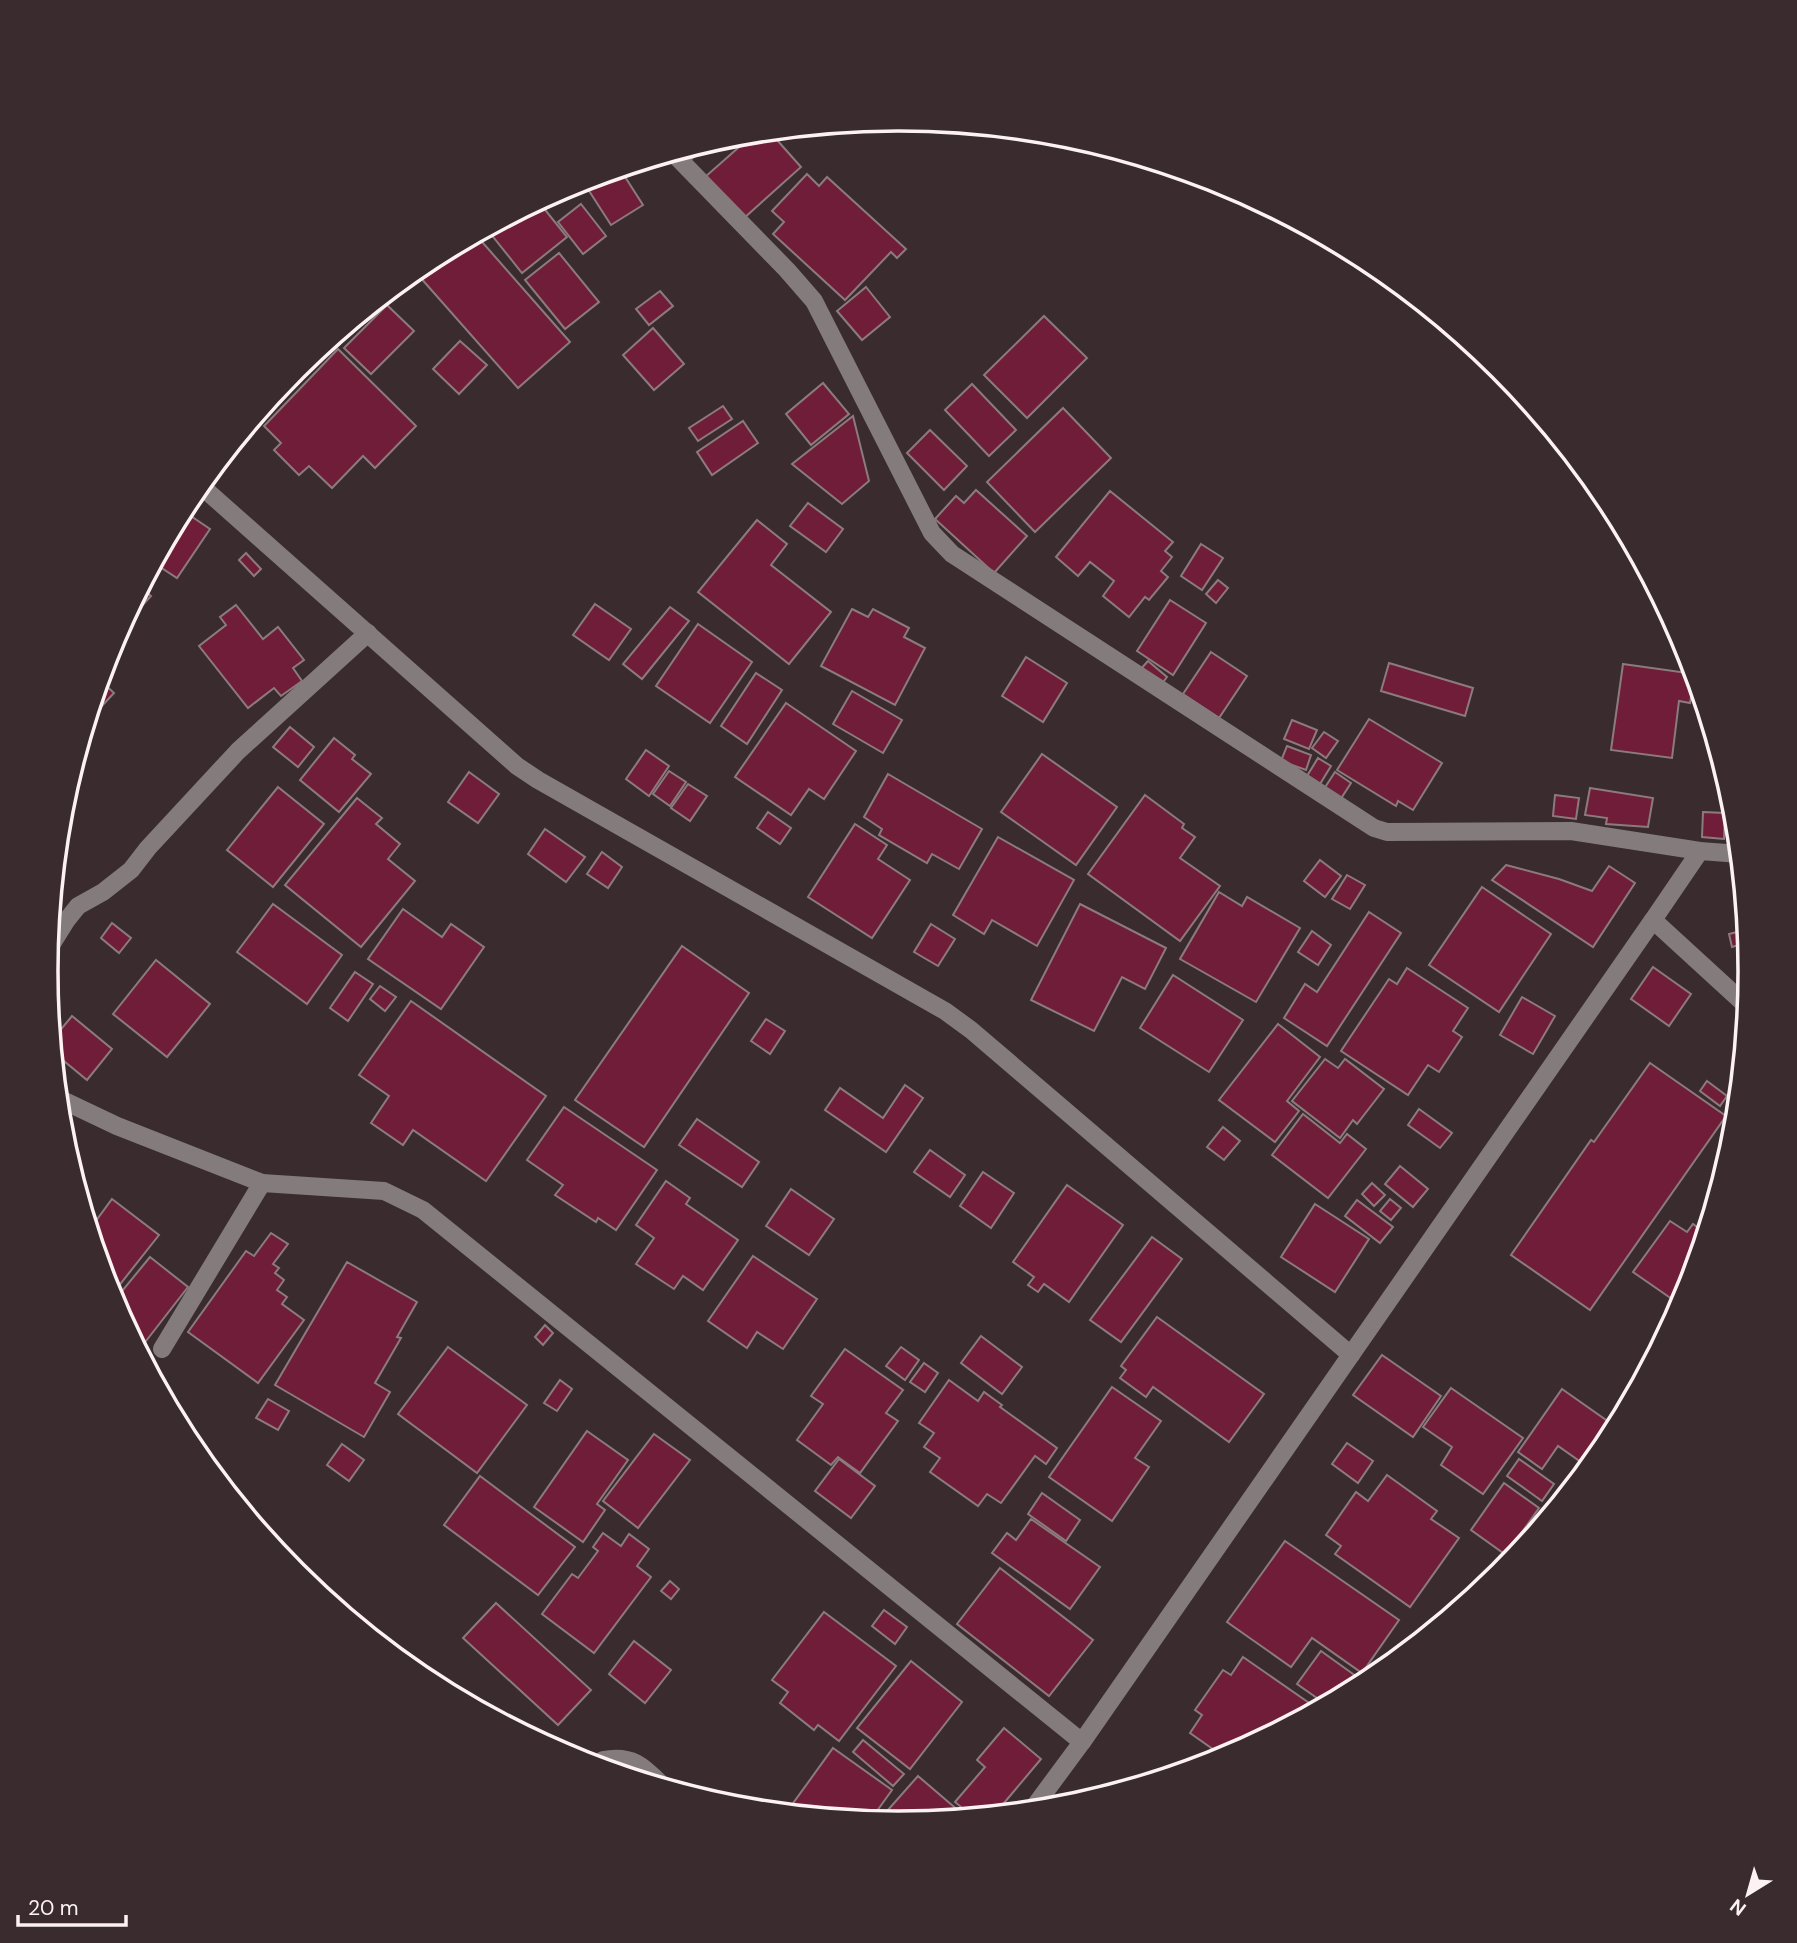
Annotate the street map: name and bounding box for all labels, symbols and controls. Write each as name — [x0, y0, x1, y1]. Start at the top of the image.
north arrow — [1713, 1859, 1783, 1929]
scale bar — [18, 1884, 126, 1928]
text: N — [1725, 1893, 1751, 1921]
text: 20 m — [28, 1894, 79, 1922]

